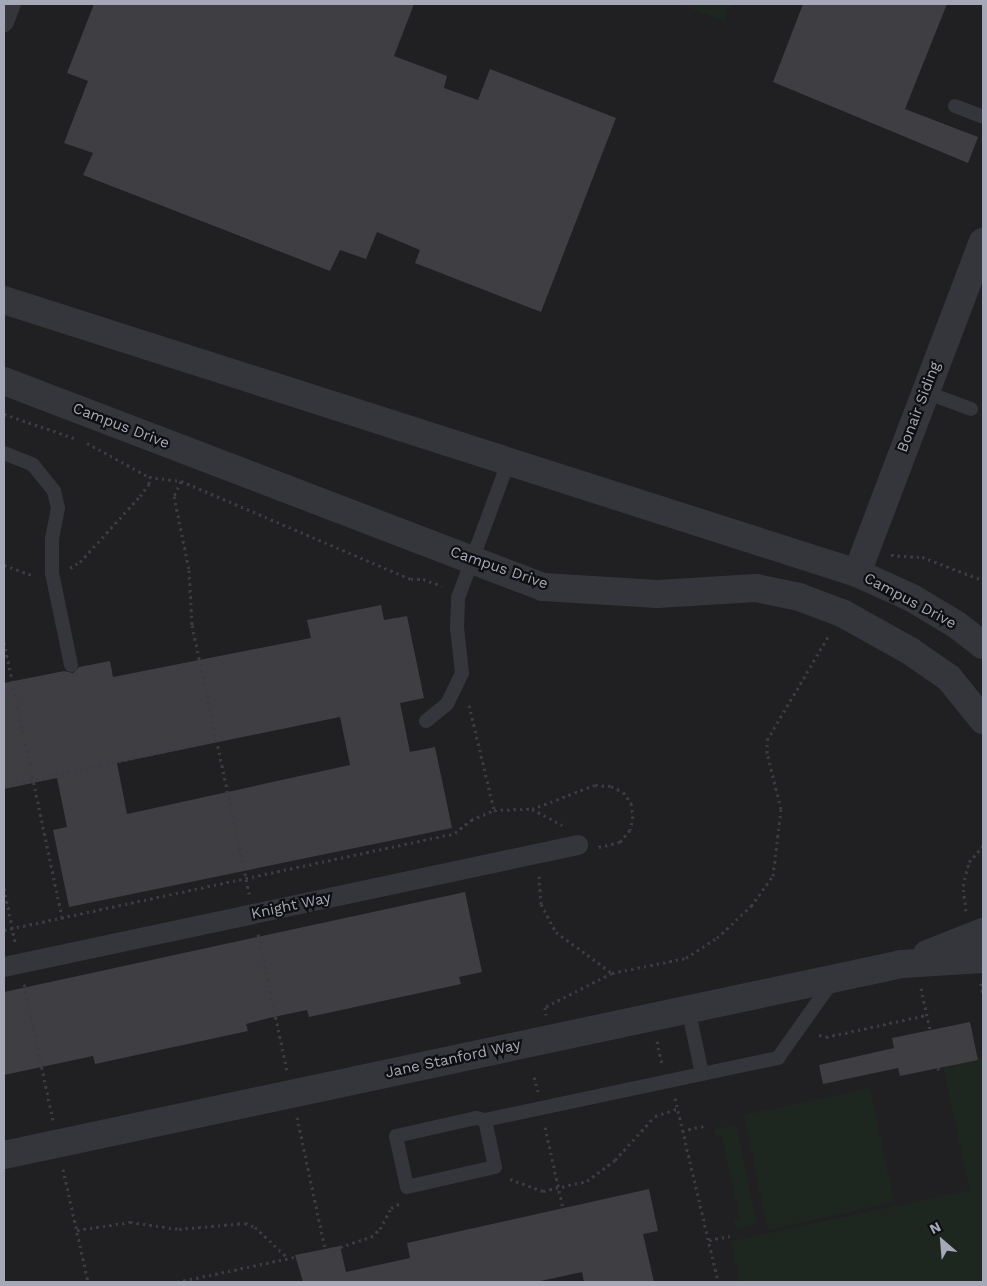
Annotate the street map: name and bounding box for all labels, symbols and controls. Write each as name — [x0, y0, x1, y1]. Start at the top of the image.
street label: Bonair Siding — [893, 359, 945, 455]
street label: Campus Drive — [70, 399, 172, 453]
street label: Campus Drive — [448, 543, 550, 593]
street label: Campus Drive — [861, 569, 959, 633]
street label: Knight Way — [249, 889, 333, 923]
street label: Jane Stanford Way — [384, 1036, 522, 1082]
north arrow — [917, 1216, 967, 1266]
text: N — [927, 1218, 943, 1237]

